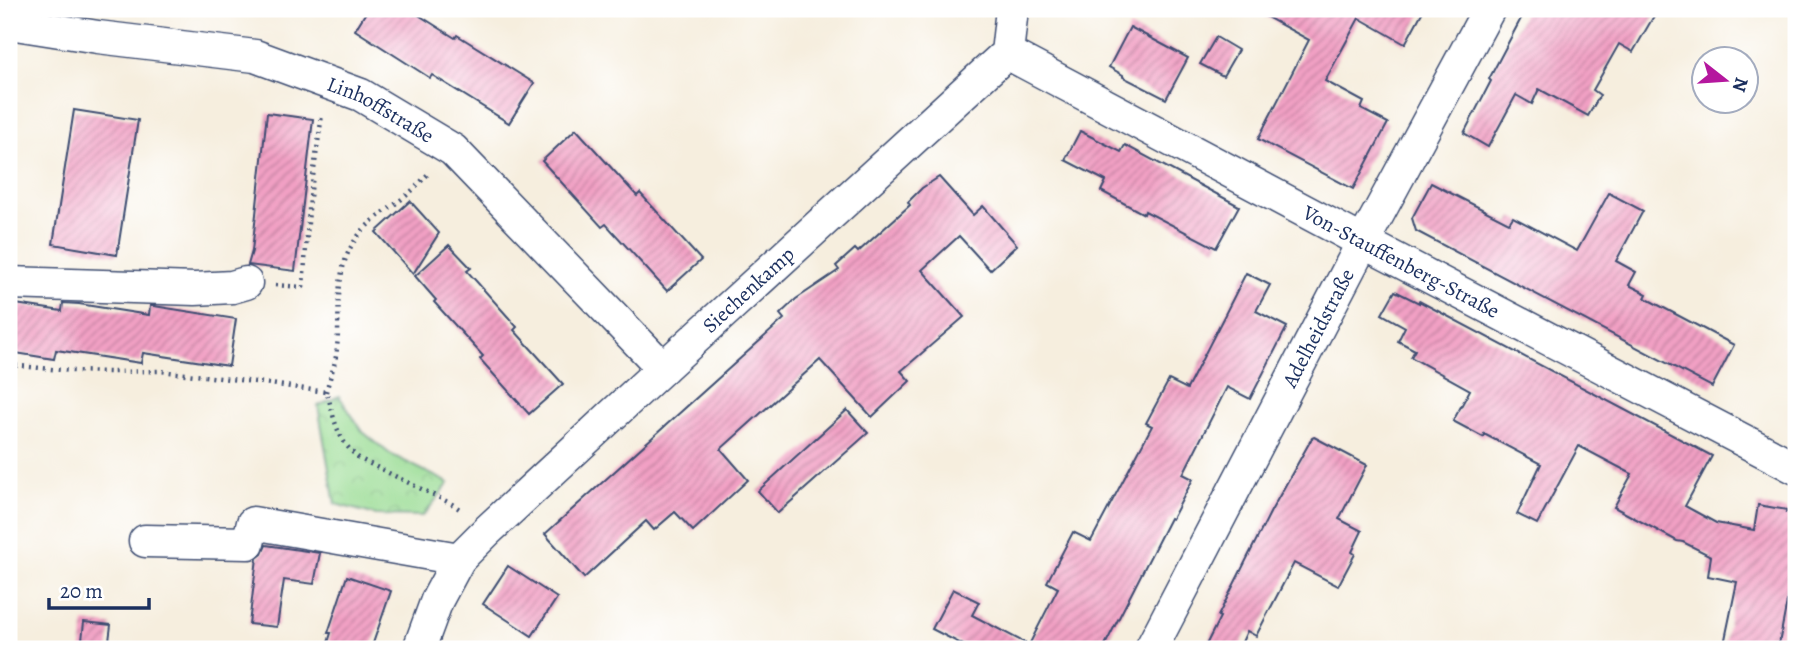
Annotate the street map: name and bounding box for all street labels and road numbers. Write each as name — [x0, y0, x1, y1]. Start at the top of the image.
street label: Linhoffstraße — [323, 70, 439, 149]
street label: Von-Stauffenberg-Straße — [1297, 198, 1504, 325]
street label: Siechenkamp — [696, 240, 801, 339]
street label: Adelheidstraße — [1275, 264, 1361, 393]

